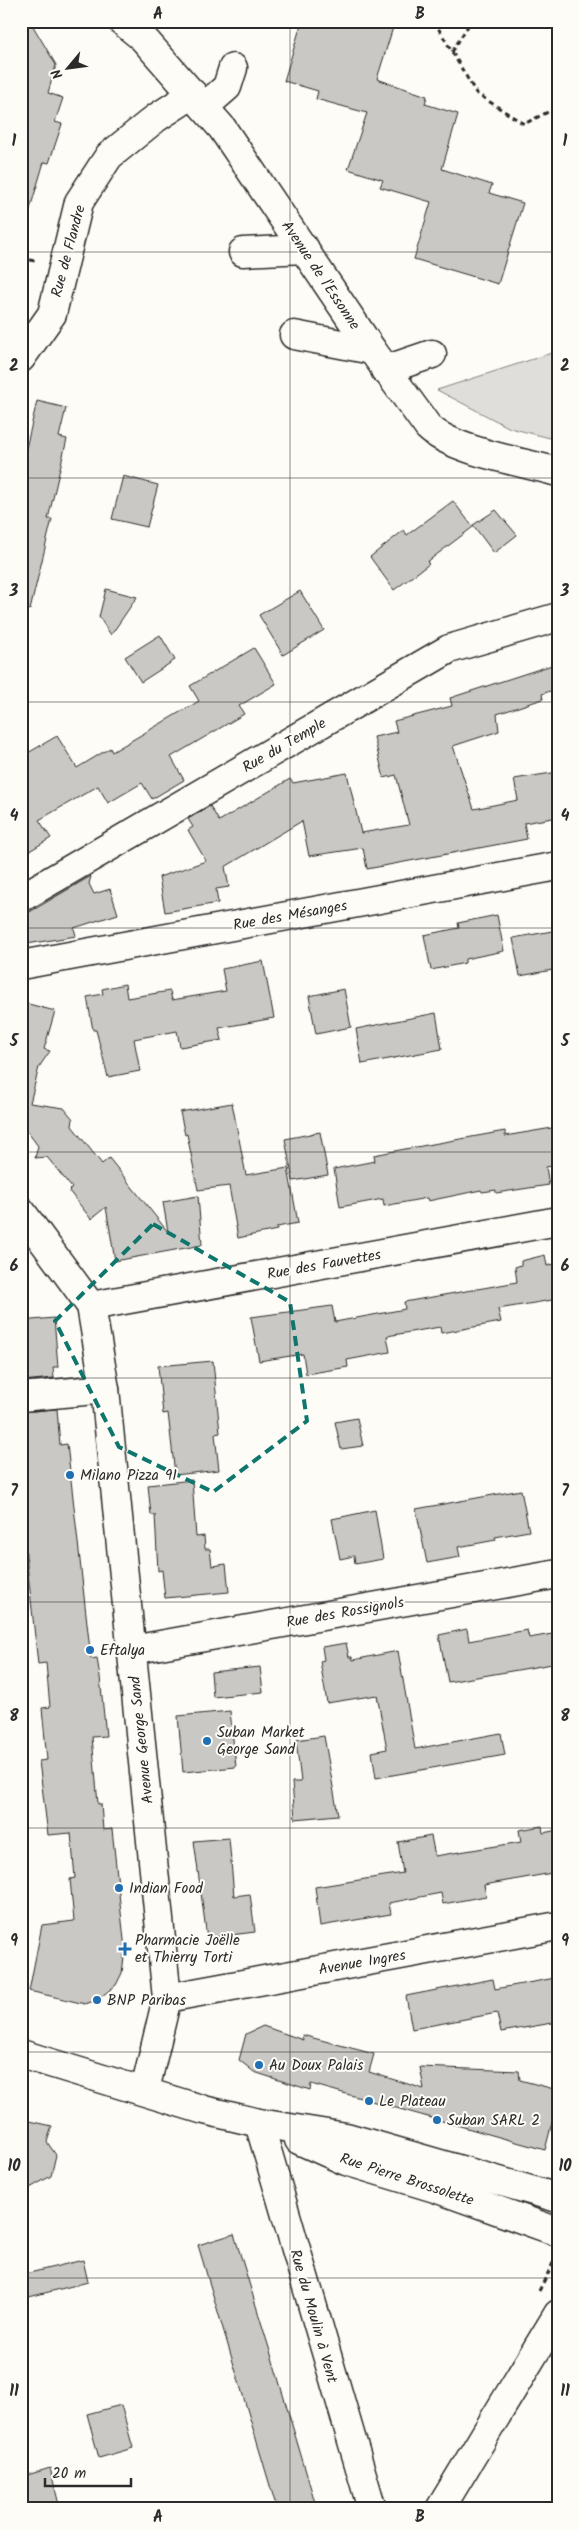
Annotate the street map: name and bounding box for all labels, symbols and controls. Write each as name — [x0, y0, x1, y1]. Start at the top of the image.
text: A — [153, 2, 163, 27]
text: B — [415, 2, 425, 27]
north arrow — [42, 42, 92, 92]
text: N — [46, 64, 69, 83]
text: 1 — [12, 129, 17, 154]
text: 1 — [563, 129, 568, 154]
street label: Rue de Flandre — [45, 202, 93, 300]
street label: Avenue de l'Essonne — [275, 216, 366, 335]
text: 2 — [9, 354, 19, 379]
text: 2 — [560, 354, 570, 379]
text: 3 — [9, 579, 19, 604]
text: 3 — [560, 579, 570, 604]
street label: Rue du Temple — [238, 712, 331, 780]
text: 4 — [10, 804, 19, 829]
text: 4 — [561, 804, 570, 829]
street label: Rue des Mésanges — [231, 894, 350, 938]
text: 5 — [9, 1029, 20, 1054]
text: 5 — [560, 1029, 571, 1054]
street label: Rue des Fauvettes — [265, 1243, 384, 1287]
text: 6 — [10, 1254, 19, 1279]
text: 6 — [561, 1254, 570, 1279]
place label: Milano Pizza 91 — [80, 1464, 177, 1488]
marker: Milano Pizza 91 — [64, 1469, 76, 1481]
text: 7 — [10, 1479, 18, 1504]
text: 7 — [561, 1479, 569, 1504]
street label: Rue des Rossignols — [284, 1591, 407, 1635]
place label: Eftalya — [100, 1639, 145, 1663]
marker: Eftalya — [84, 1644, 96, 1656]
street label: Avenue George Sand — [123, 1674, 161, 1805]
text: 8 — [9, 1704, 19, 1729]
text: 8 — [560, 1704, 570, 1729]
place label: Suban Market George Sand — [217, 1721, 305, 1762]
marker: Suban Market George Sand — [201, 1735, 213, 1747]
place label: Indian Food — [129, 1877, 203, 1901]
marker: Indian Food — [113, 1882, 125, 1894]
text: 9 — [10, 1929, 18, 1954]
place label: Pharmacie Joëlle et Thierry Torti — [135, 1929, 240, 1970]
text: 9 — [561, 1929, 569, 1954]
marker: Pharmacie Joëlle et Thierry Torti — [119, 1943, 131, 1955]
street label: Avenue Ingres — [317, 1943, 408, 1982]
place label: BNP Paribas — [107, 1989, 186, 2013]
marker: BNP Paribas — [91, 1994, 103, 2006]
place label: Au Doux Palais — [269, 2054, 364, 2078]
marker: Au Doux Palais — [253, 2059, 265, 2071]
place label: Le Plateau — [379, 2090, 446, 2114]
marker: Le Plateau — [363, 2095, 375, 2107]
place label: Suban SARL 2 — [447, 2109, 540, 2133]
marker: Suban SARL 2 — [431, 2114, 443, 2126]
street label: Rue Pierre Brossolette — [337, 2147, 477, 2213]
text: 10 — [7, 2154, 21, 2179]
text: 10 — [558, 2154, 572, 2179]
street label: Rue du Moulin à Vent — [282, 2247, 344, 2386]
text: 11 — [9, 2379, 19, 2404]
text: 11 — [560, 2379, 570, 2404]
scale bar — [45, 2455, 131, 2487]
text: 20 m — [52, 2462, 86, 2486]
text: A — [153, 2505, 163, 2530]
text: B — [415, 2505, 425, 2530]

